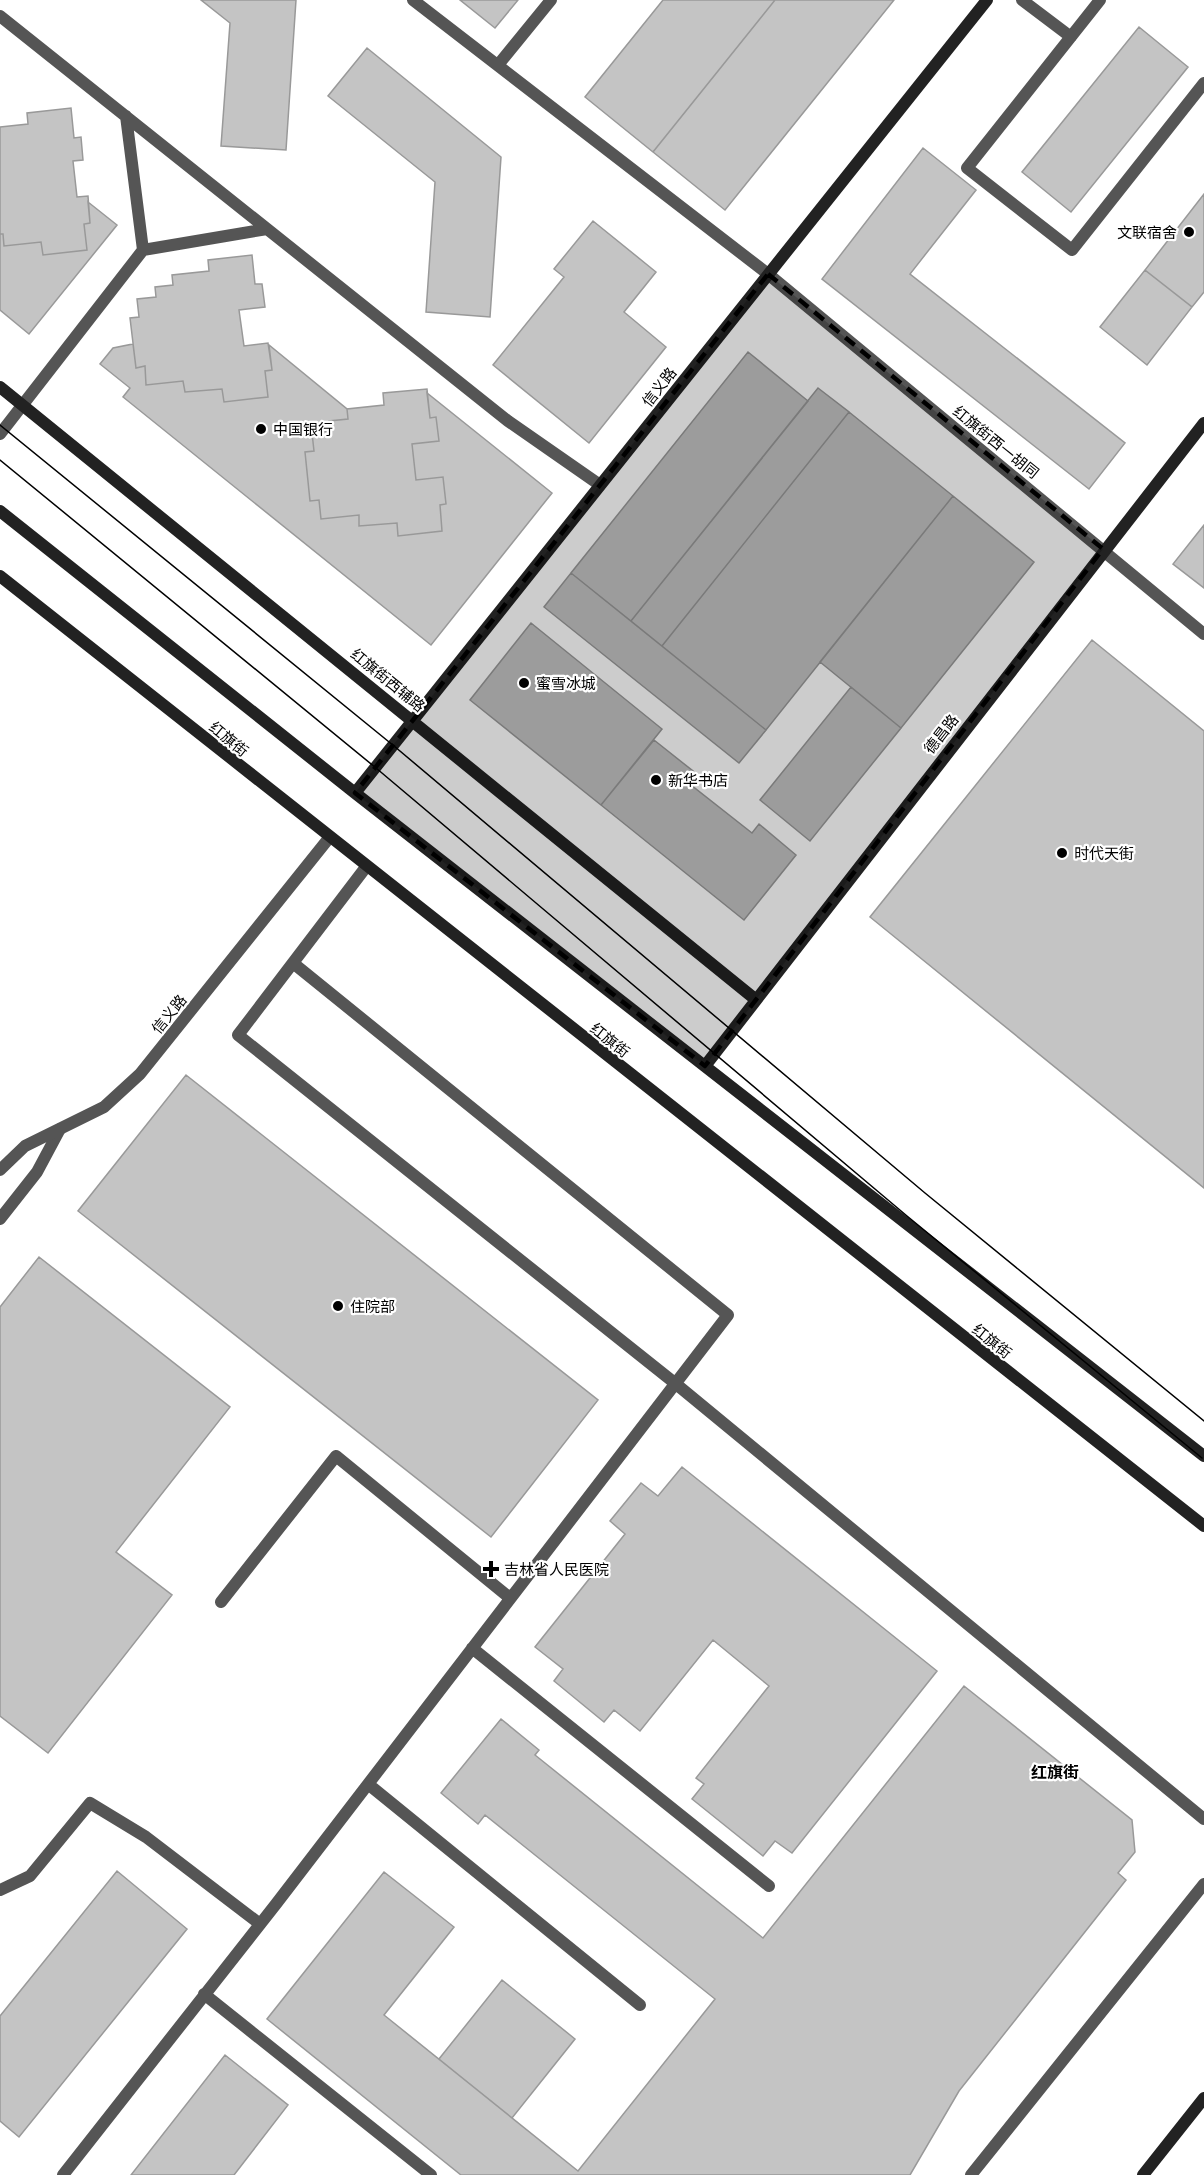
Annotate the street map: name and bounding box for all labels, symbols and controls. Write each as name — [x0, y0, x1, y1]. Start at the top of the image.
place label: 文联宿舍 — [1117, 223, 1177, 242]
marker: 文联宿舍 — [1182, 225, 1196, 239]
street label: 信义路 — [638, 363, 680, 411]
street label: 红旗街西一胡同 — [949, 402, 1043, 482]
place label: 中国银行 — [273, 420, 333, 439]
marker: 中国银行 — [254, 422, 268, 436]
street label: 红旗街西辅路 — [347, 644, 429, 716]
place label: 蜜雪冰城 — [536, 674, 596, 693]
marker: 蜜雪冰城 — [517, 676, 531, 690]
street label: 德昌路 — [920, 710, 962, 758]
street label: 红旗街 — [206, 717, 252, 761]
place label: 新华书店 — [668, 771, 728, 790]
marker: 新华书店 — [649, 773, 663, 787]
place label: 时代天街 — [1074, 844, 1134, 863]
marker: 时代天街 — [1055, 846, 1069, 860]
street label: 信义路 — [147, 991, 191, 1037]
street label: 红旗街 — [586, 1019, 634, 1061]
place label: 住院部 — [350, 1297, 395, 1316]
marker: 住院部 — [331, 1299, 345, 1313]
street label: 红旗街 — [968, 1320, 1016, 1362]
marker: 吉林省人民医院 — [482, 1560, 500, 1578]
place label: 吉林省人民医院 — [504, 1560, 609, 1579]
district label: 红旗街 — [1031, 1762, 1079, 1782]

